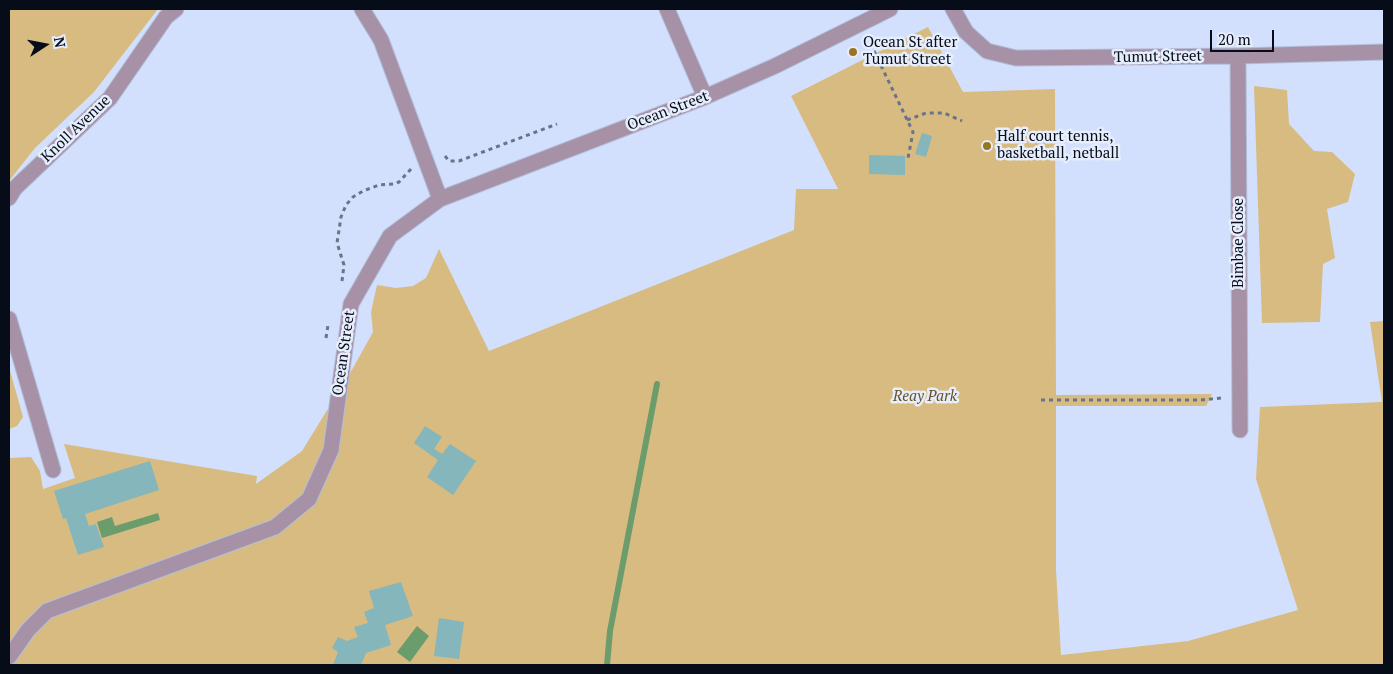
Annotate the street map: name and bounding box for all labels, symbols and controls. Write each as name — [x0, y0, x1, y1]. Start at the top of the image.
north arrow — [20, 20, 70, 70]
scale bar — [1213, 20, 1277, 52]
text: 20 m — [1218, 29, 1251, 49]
place label: Ocean St after Tumut Street — [863, 34, 957, 69]
text: N — [50, 35, 71, 49]
marker: Ocean St after Tumut Street — [847, 46, 859, 58]
street label: Tumut Street — [1114, 47, 1202, 67]
street label: Ocean Street — [625, 87, 711, 135]
street label: Knoll Avenue — [38, 92, 114, 166]
place label: Half court tennis, basketball, netball — [997, 128, 1119, 163]
marker: Half court tennis, basketball, netball — [981, 140, 993, 152]
street label: Bimbae Close — [1230, 198, 1248, 288]
street label: Ocean Street — [329, 309, 359, 397]
park label: Reay Park — [893, 388, 957, 406]

